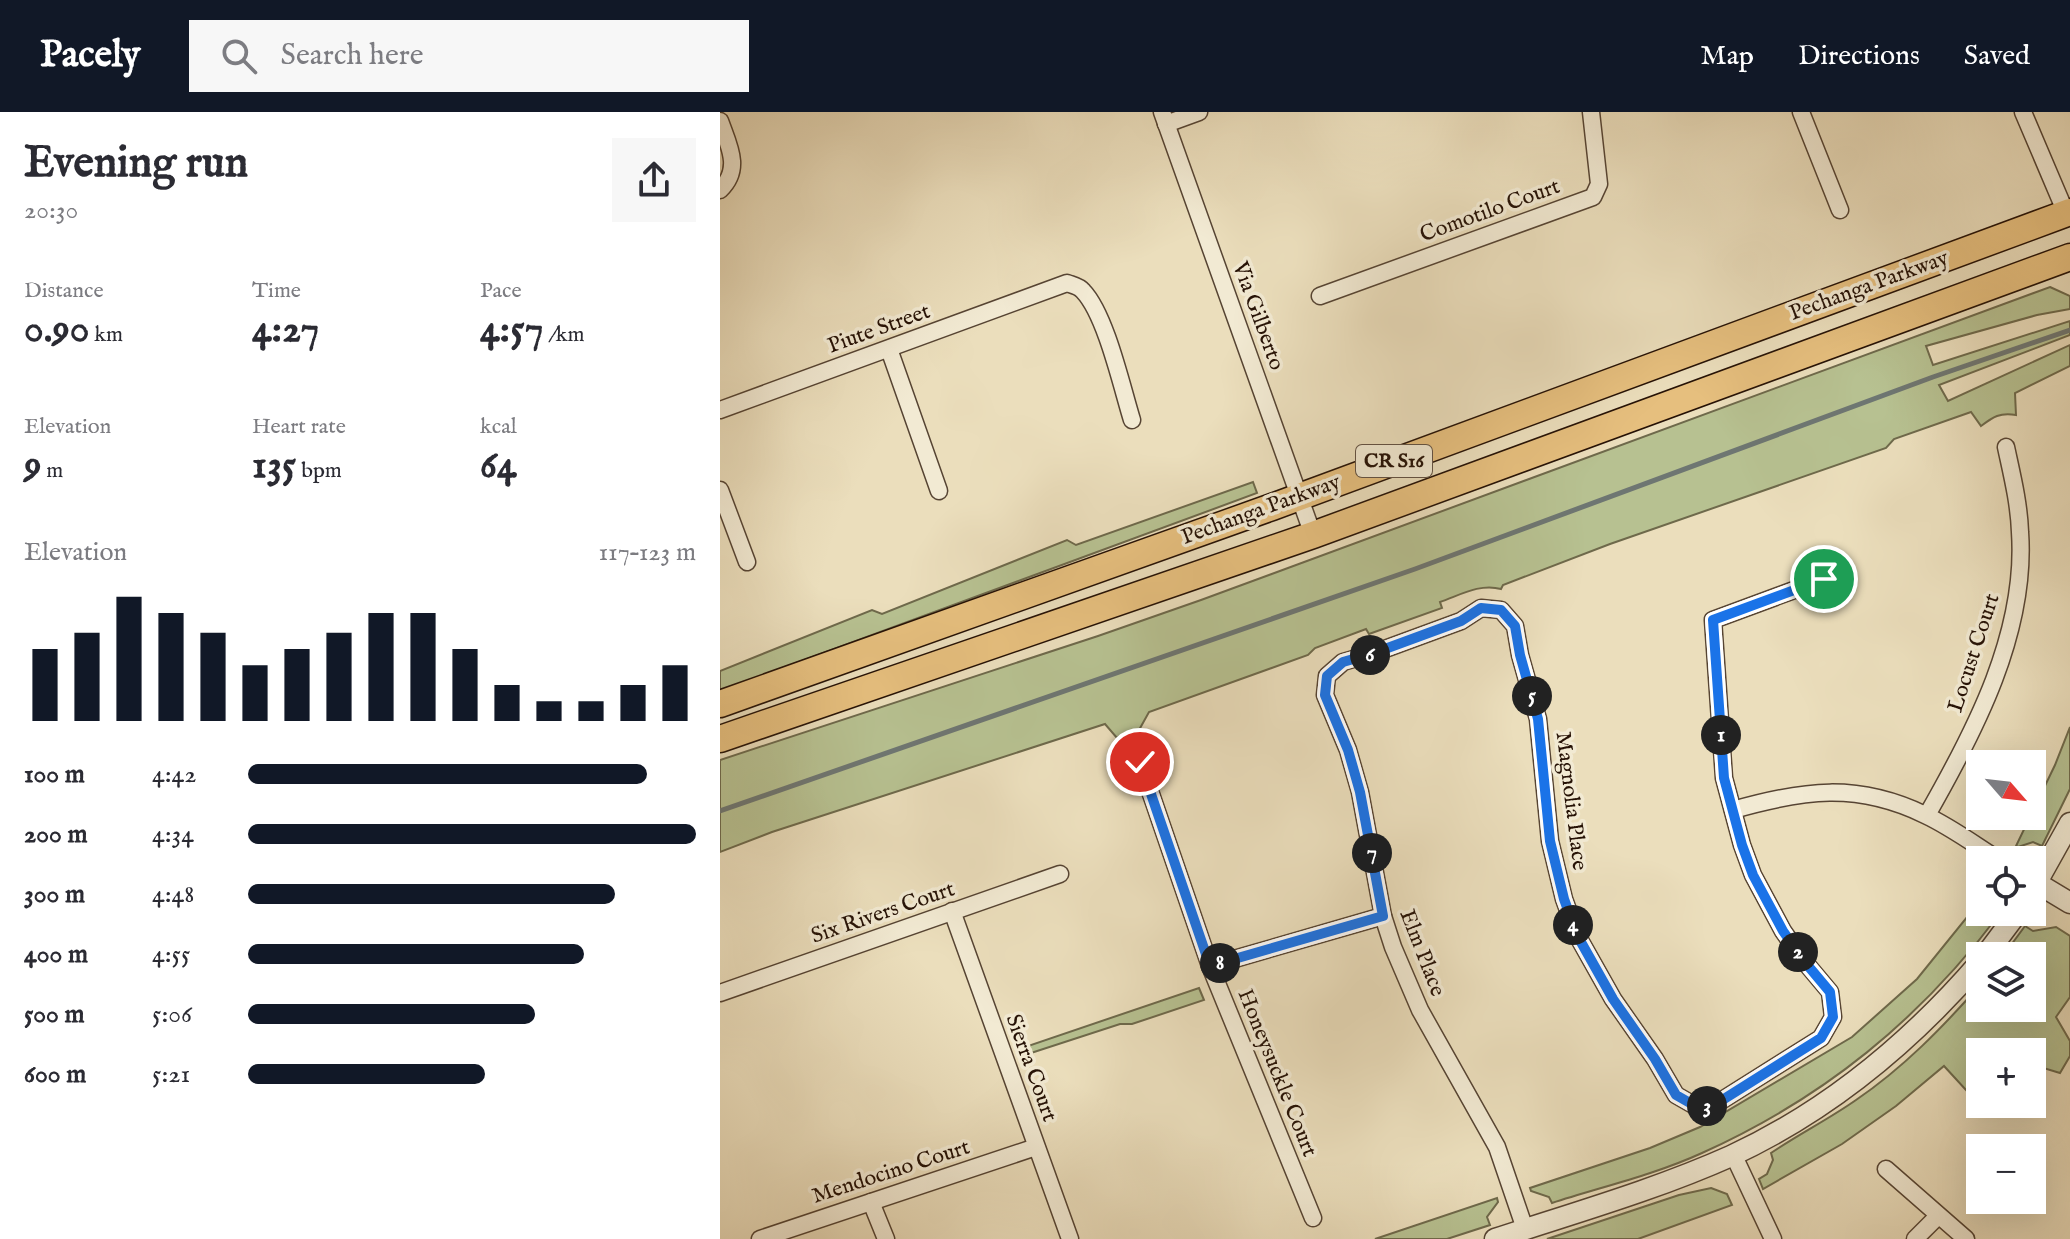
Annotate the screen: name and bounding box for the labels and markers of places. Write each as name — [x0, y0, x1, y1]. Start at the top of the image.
pin — [1790, 545, 1858, 613]
pin: 6 — [1350, 635, 1390, 675]
pin: 5 — [1512, 676, 1552, 716]
pin: 1 — [1701, 715, 1741, 755]
pin — [1106, 728, 1174, 796]
pin: 7 — [1352, 833, 1392, 873]
pin: 4 — [1553, 905, 1593, 945]
pin: 2 — [1778, 932, 1818, 972]
pin: 8 — [1200, 943, 1240, 983]
pin: 3 — [1687, 1086, 1727, 1126]

